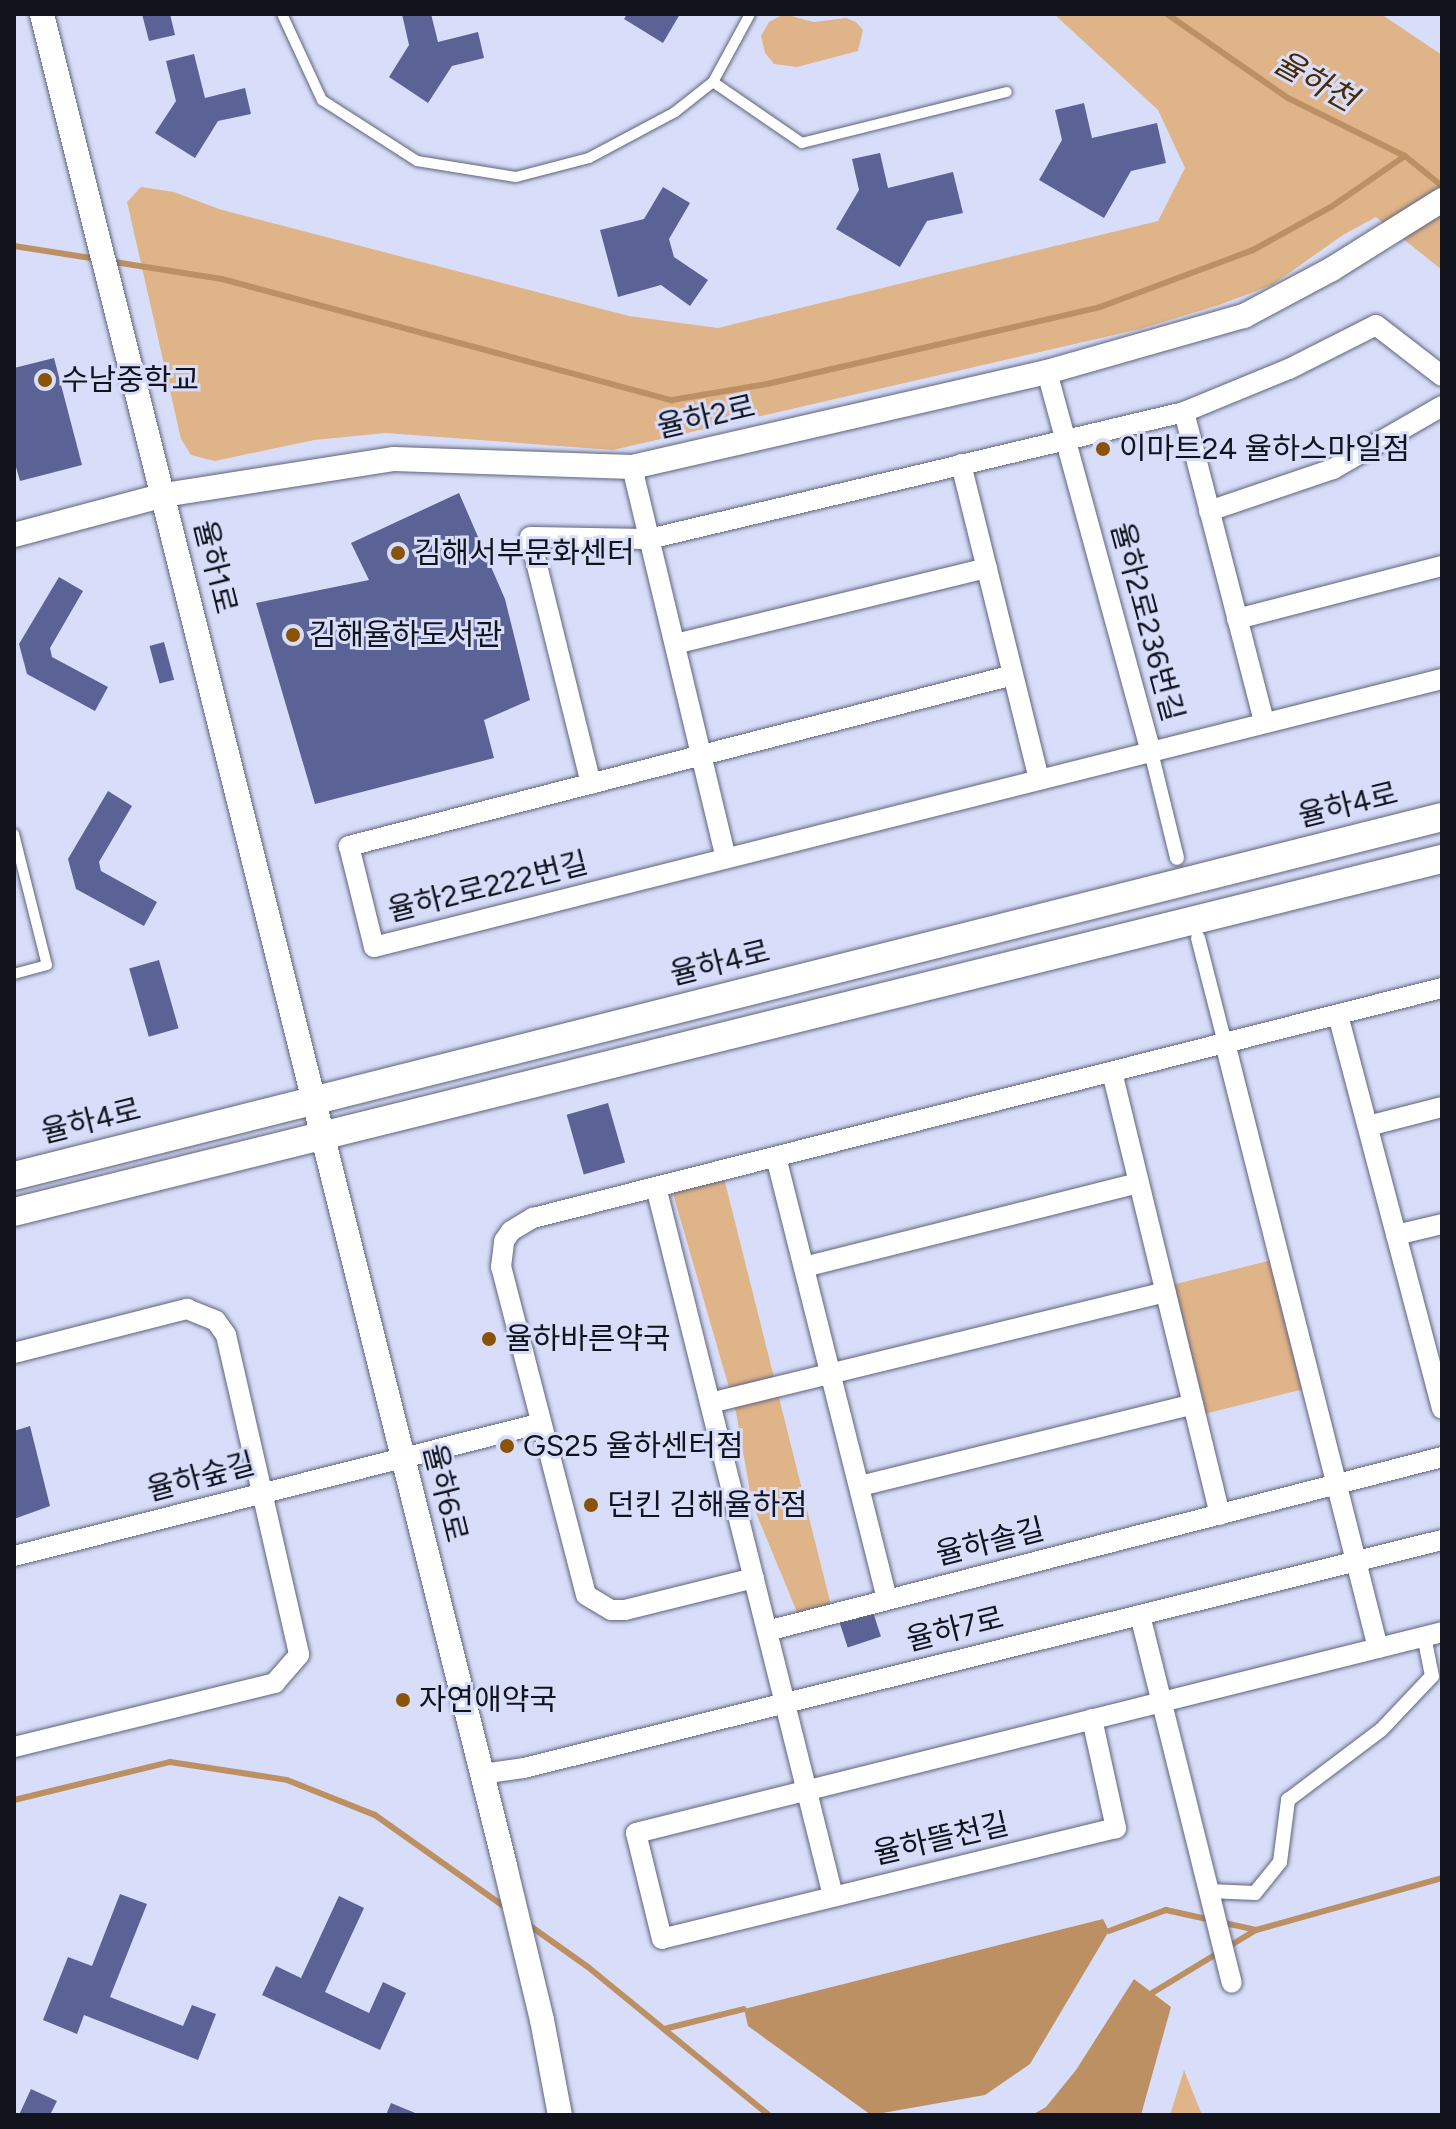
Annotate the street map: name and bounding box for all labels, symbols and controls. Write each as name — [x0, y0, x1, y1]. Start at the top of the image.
water label: 율하천 — [1267, 43, 1363, 119]
place label: 수남중학교 — [61, 362, 199, 398]
marker: 수남중학교 — [36, 371, 54, 389]
street label: 율하2로 — [653, 388, 759, 446]
place label: 이마트24 율하스마일점 — [1119, 431, 1410, 467]
marker: 이마트24 율하스마일점 — [1094, 440, 1112, 458]
street label: 율하1로 — [186, 516, 244, 618]
street label: 율하2로236번길 — [1103, 518, 1191, 726]
place label: 김해서부문화센터 — [414, 535, 635, 571]
marker: 김해서부문화센터 — [389, 544, 407, 562]
place label: 김해율하도서관 — [309, 617, 502, 653]
marker: 김해율하도서관 — [284, 626, 302, 644]
street label: 율하4로 — [1294, 775, 1402, 835]
street label: 율하2로222번길 — [384, 845, 592, 929]
street label: 율하4로 — [666, 933, 774, 993]
street label: 율하4로 — [37, 1091, 145, 1151]
place label: 율하바른약국 — [505, 1321, 671, 1357]
marker: 율하바른약국 — [480, 1330, 498, 1348]
place label: GS25 율하센터점 — [523, 1428, 744, 1464]
marker: GS25 율하센터점 — [498, 1437, 516, 1455]
street label: 율하6로 — [415, 1440, 475, 1546]
street label: 율하숲길 — [143, 1445, 259, 1509]
place label: 던킨 김해율하점 — [607, 1487, 808, 1523]
marker: 던킨 김해율하점 — [582, 1496, 600, 1514]
street label: 율하솔길 — [932, 1511, 1048, 1573]
street label: 율하7로 — [903, 1600, 1007, 1658]
place label: 자연애약국 — [419, 1682, 557, 1718]
marker: 자연애약국 — [394, 1691, 412, 1709]
street label: 율하뜰천길 — [870, 1806, 1012, 1872]

